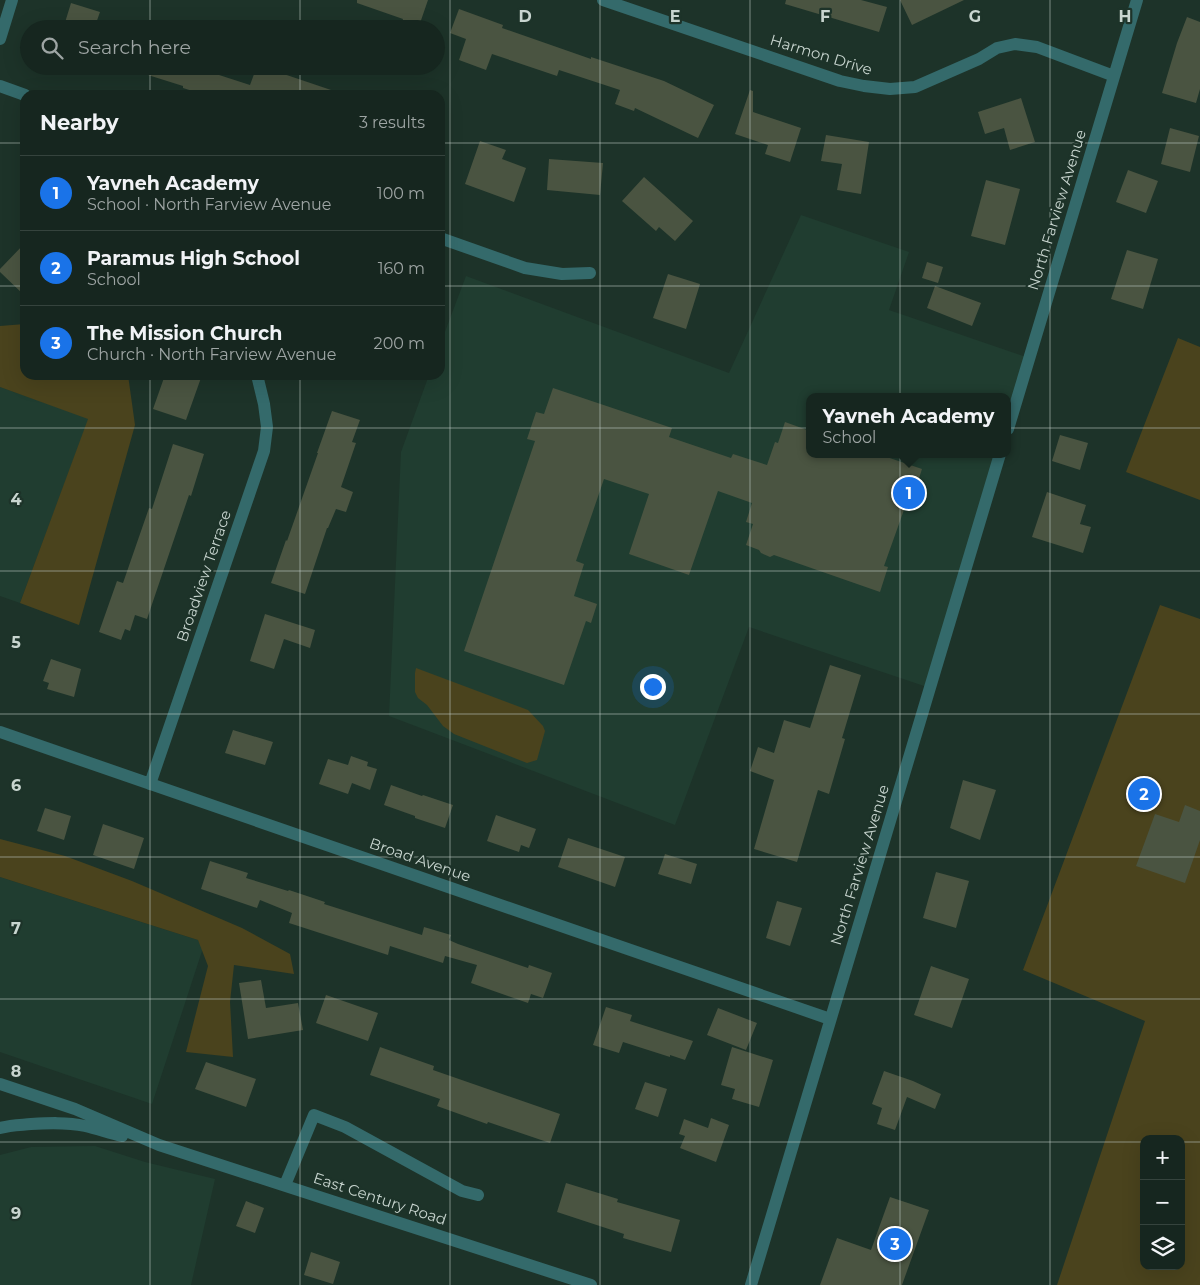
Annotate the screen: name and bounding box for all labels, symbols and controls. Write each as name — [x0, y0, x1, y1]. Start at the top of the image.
text: D — [518, 7, 532, 26]
text: E — [670, 7, 680, 26]
text: F — [820, 7, 830, 26]
text: G — [969, 7, 981, 26]
text: H — [1119, 7, 1131, 26]
search box — [20, 20, 445, 75]
street label: Harmon Drive — [768, 30, 874, 79]
icon: search — [38, 34, 66, 62]
text: Search here — [78, 36, 191, 59]
text: Nearby — [40, 110, 119, 135]
text: 3 results — [359, 113, 425, 132]
street label: North Farview Avenue — [1023, 127, 1090, 293]
text: Yavneh Academy — [87, 172, 259, 195]
text: 1 — [53, 184, 59, 203]
text: 100 m — [377, 184, 425, 203]
text: School · North Farview Avenue — [87, 195, 332, 214]
text: Paramus High School — [87, 247, 300, 270]
text: 2 — [51, 259, 61, 278]
text: 160 m — [378, 259, 425, 278]
text: School — [87, 270, 141, 289]
text: The Mission Church — [87, 322, 282, 345]
text: 3 — [51, 334, 61, 353]
text: 200 m — [374, 334, 425, 353]
text: Church · North Farview Avenue — [87, 345, 336, 364]
popup — [806, 393, 1011, 458]
text: Yavneh Academy — [823, 405, 994, 428]
text: School — [823, 428, 876, 447]
pin: 1 — [893, 474, 925, 512]
text: 4 — [10, 490, 22, 509]
street label: Broadview Terrace — [172, 507, 235, 644]
text: 5 — [11, 633, 21, 652]
your location — [640, 674, 666, 700]
pin: 2 — [1128, 775, 1160, 813]
text: 6 — [11, 776, 21, 795]
street label: North Farview Avenue — [826, 782, 893, 948]
street label: Broad Avenue — [367, 833, 473, 886]
text: 7 — [11, 919, 21, 938]
text: 8 — [11, 1062, 21, 1081]
map controls — [1140, 1135, 1185, 1270]
button: + — [1140, 1135, 1185, 1180]
street label: East Century Road — [311, 1168, 449, 1229]
button: − — [1140, 1180, 1185, 1225]
text: 9 — [11, 1204, 21, 1223]
pin: 3 — [879, 1225, 911, 1263]
button: layers — [1140, 1225, 1185, 1270]

